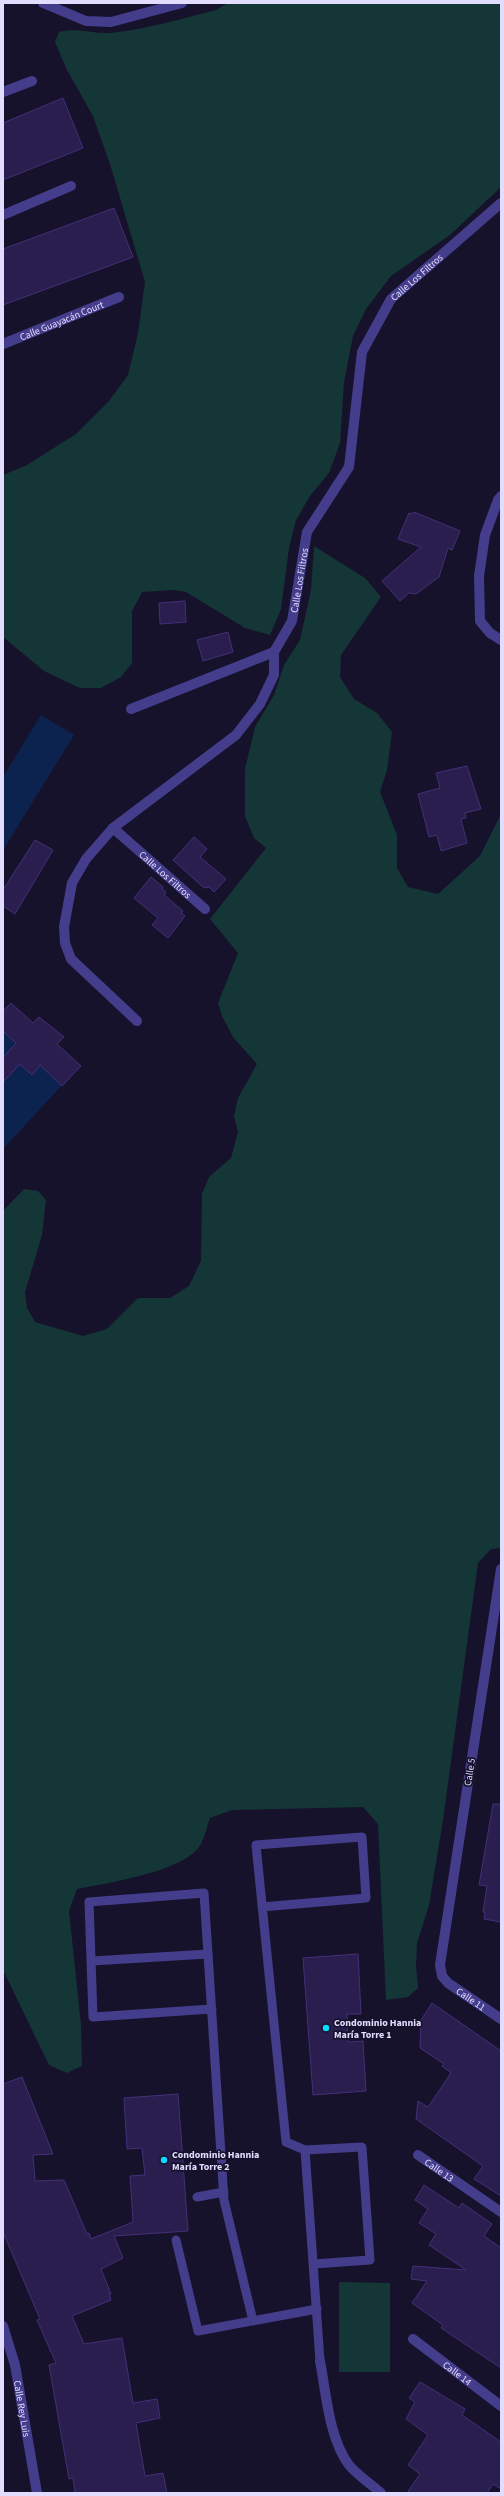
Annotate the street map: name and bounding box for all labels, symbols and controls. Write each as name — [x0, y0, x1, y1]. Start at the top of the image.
street label: Calle Los Filtros — [388, 251, 446, 305]
street label: Calle Guayacán Court — [18, 298, 106, 345]
street label: Calle Los Filtros — [287, 547, 312, 614]
street label: Calle Los Filtros — [136, 848, 194, 902]
street label: Calle 5 — [461, 1757, 479, 1787]
street label: Calle 11 — [453, 1985, 488, 2015]
place label: Condominio Hannia María Torre 1 — [334, 2016, 421, 2042]
marker: Condominio Hannia María Torre 1 — [321, 2023, 331, 2033]
place label: Condominio Hannia María Torre 2 — [172, 2148, 259, 2174]
marker: Condominio Hannia María Torre 2 — [159, 2155, 169, 2165]
street label: Calle 13 — [421, 2155, 456, 2186]
street label: Calle 14 — [440, 2358, 474, 2389]
street label: Calle Rey Luis — [10, 2379, 33, 2438]

